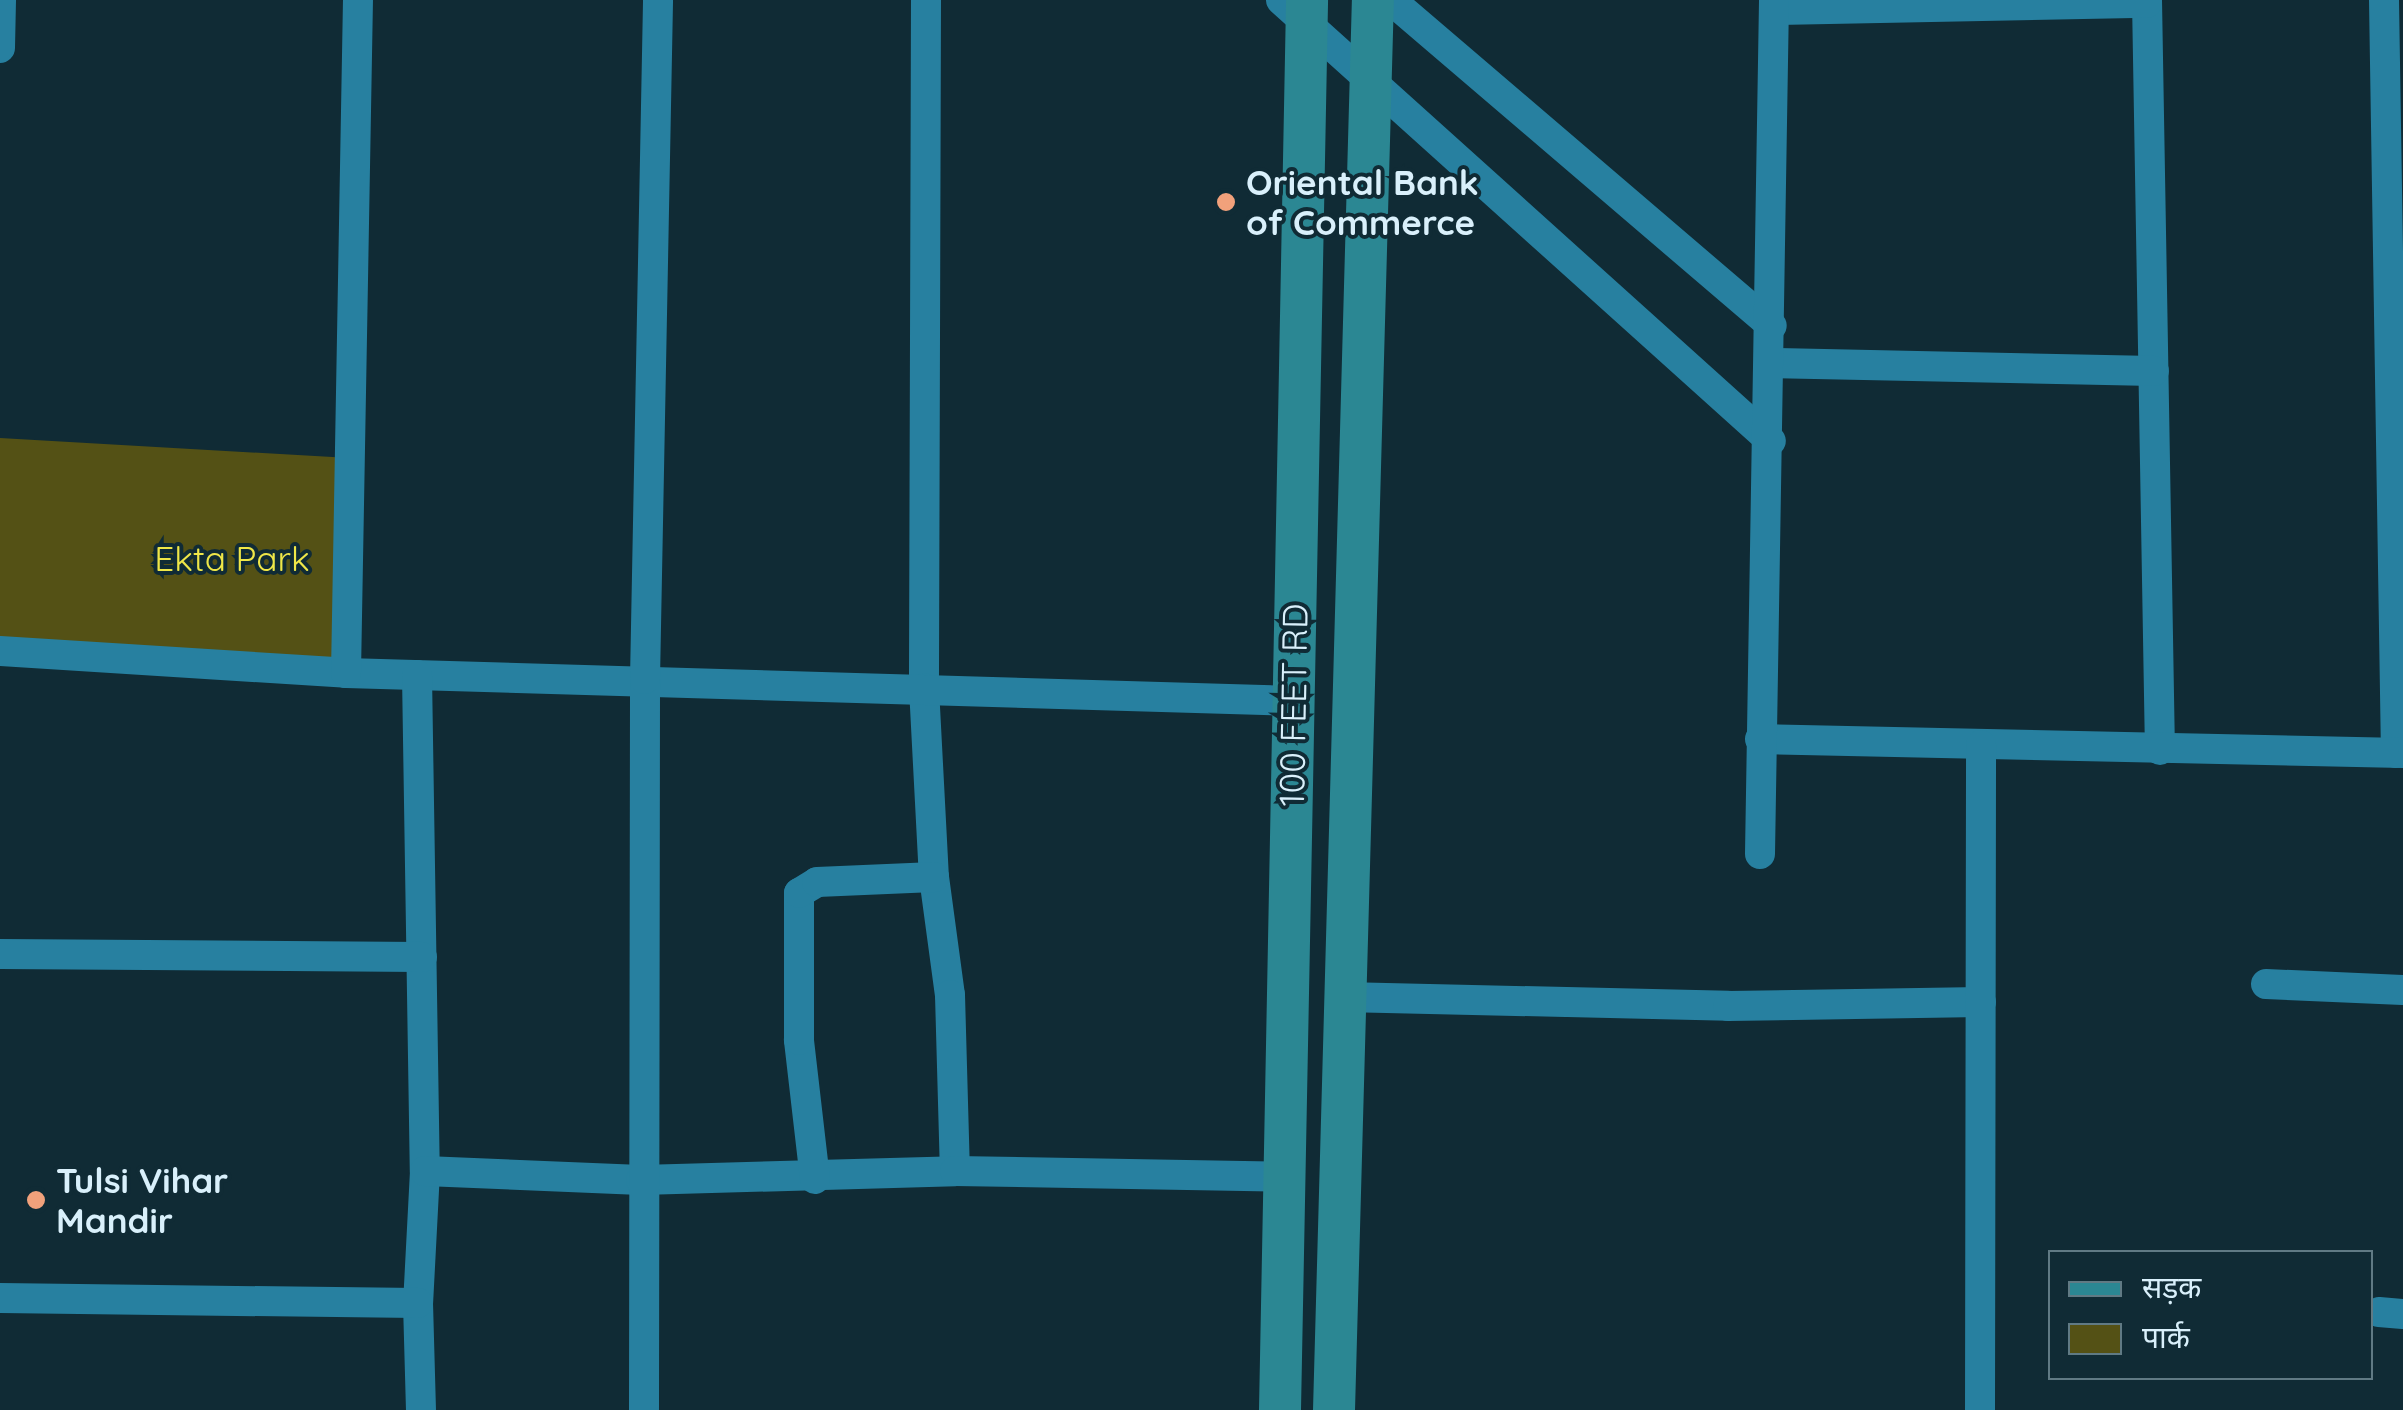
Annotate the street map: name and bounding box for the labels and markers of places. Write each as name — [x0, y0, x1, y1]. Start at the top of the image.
place label: Oriental Bank of Commerce — [1246, 161, 1479, 243]
marker: Oriental Bank of Commerce — [1215, 191, 1237, 213]
place label: Tulsi Vihar Mandir — [56, 1159, 228, 1241]
marker: Tulsi Vihar Mandir — [25, 1189, 47, 1211]

